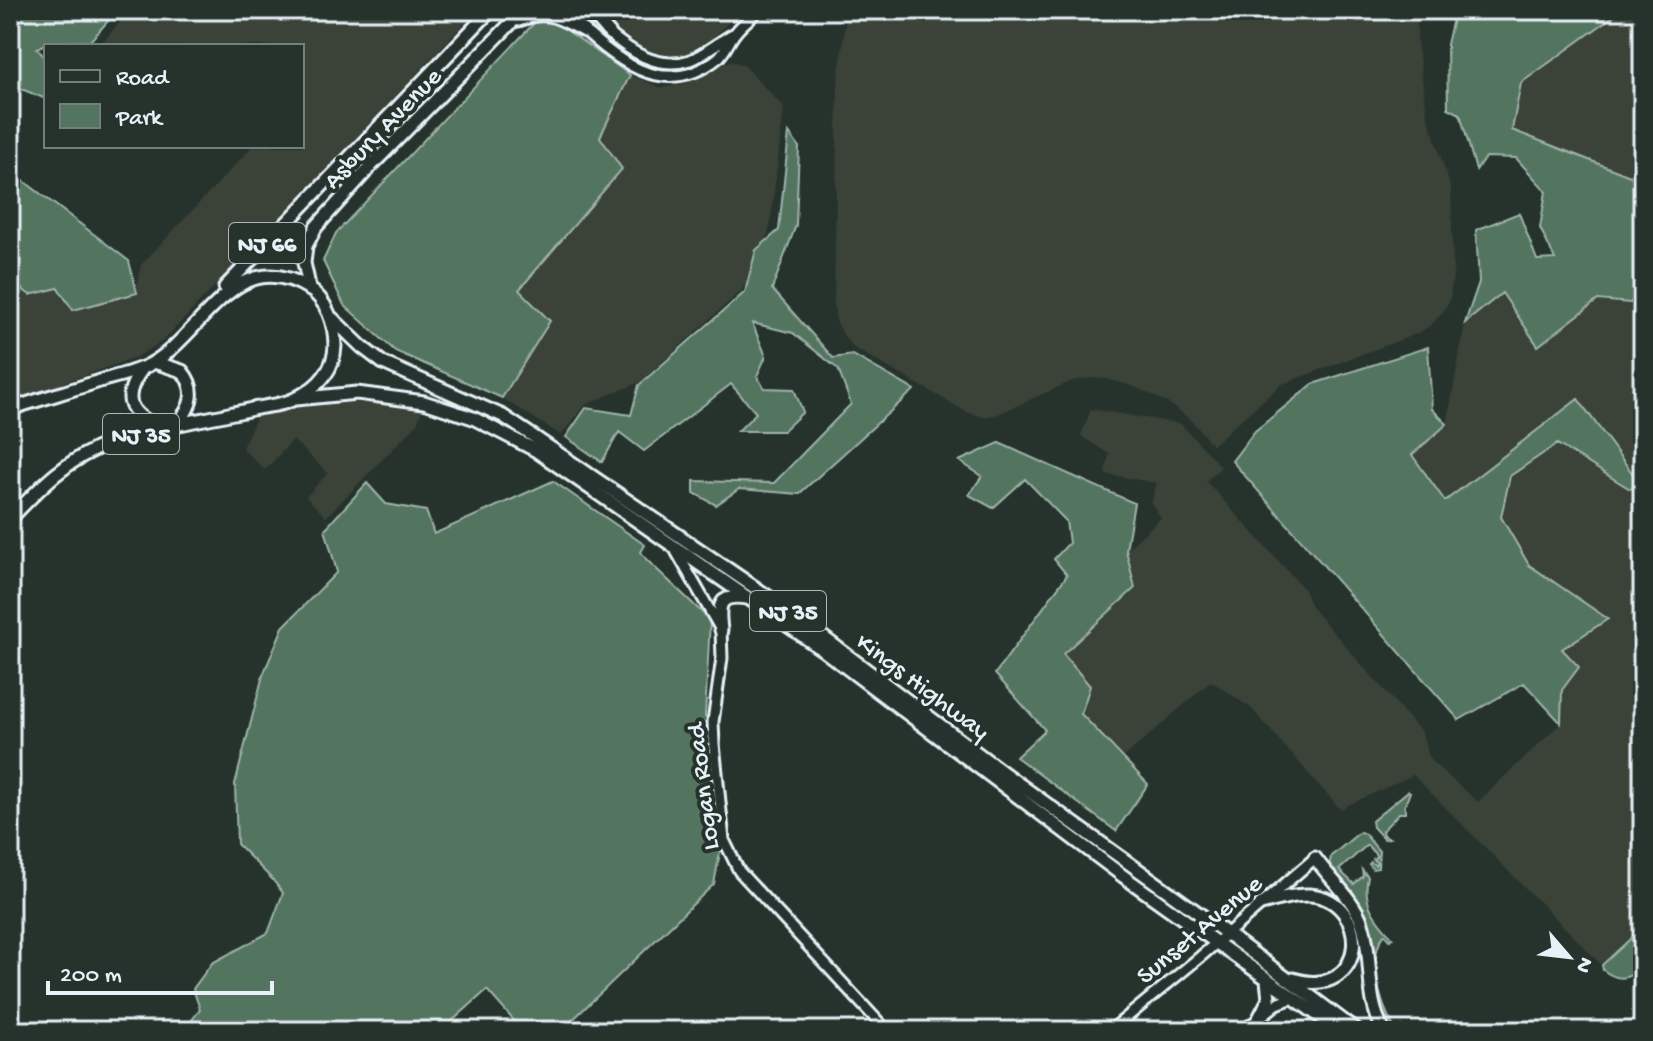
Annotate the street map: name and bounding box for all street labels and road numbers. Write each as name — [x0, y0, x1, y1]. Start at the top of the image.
street label: Asbury Avenue — [318, 62, 450, 197]
road number: NJ 66 — [229, 223, 305, 263]
road number: NJ 35 — [103, 414, 179, 454]
road number: NJ 35 — [750, 591, 826, 631]
street label: Kings Highway — [848, 628, 994, 749]
street label: Logan Road — [682, 720, 729, 852]
street label: Sunset Avenue — [1132, 870, 1270, 993]

